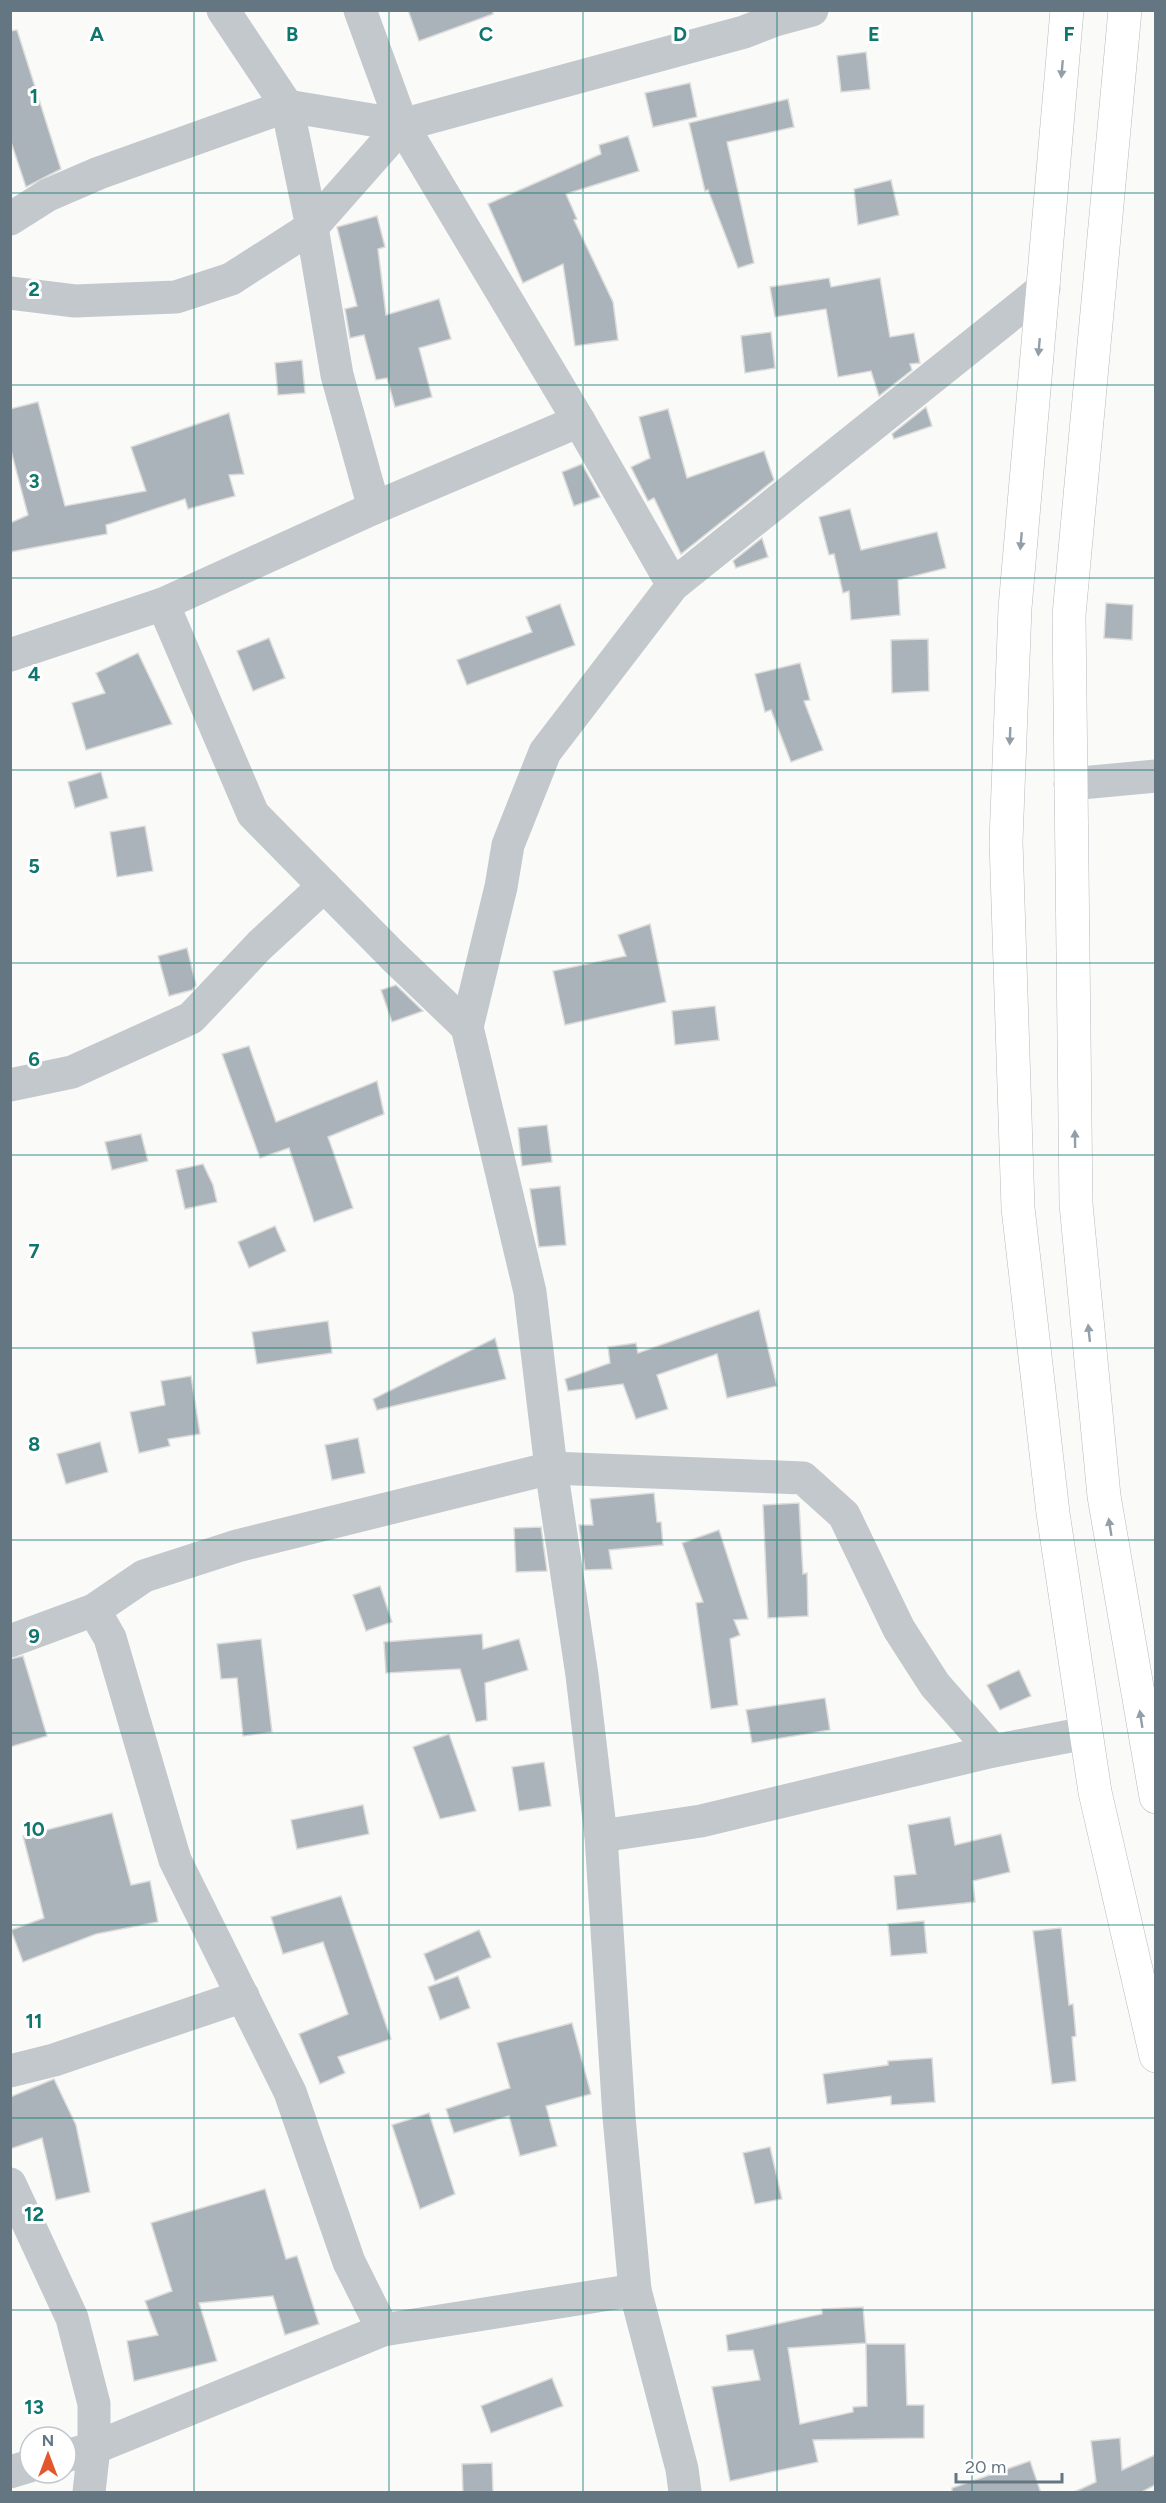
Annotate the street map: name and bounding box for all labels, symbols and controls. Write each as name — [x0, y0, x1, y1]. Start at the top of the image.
text: A — [90, 22, 105, 46]
text: B — [286, 22, 298, 46]
text: C — [479, 22, 493, 46]
text: D — [673, 22, 687, 46]
text: E — [868, 22, 880, 46]
text: F — [1063, 22, 1075, 46]
one-way arrow — [1057, 59, 1066, 78]
text: 1 — [30, 84, 38, 108]
text: 2 — [28, 277, 40, 301]
one-way arrow — [1034, 337, 1044, 356]
text: 3 — [28, 469, 40, 493]
one-way arrow — [1016, 532, 1026, 551]
text: 4 — [28, 662, 41, 686]
one-way arrow — [1005, 726, 1015, 745]
text: 5 — [28, 854, 40, 878]
text: 6 — [28, 1047, 40, 1071]
one-way arrow — [1070, 1129, 1080, 1148]
text: 7 — [28, 1239, 40, 1263]
one-way arrow — [1084, 1323, 1094, 1342]
text: 8 — [28, 1432, 40, 1456]
one-way arrow — [1105, 1517, 1114, 1536]
text: 9 — [28, 1624, 40, 1648]
one-way arrow — [1137, 1709, 1146, 1728]
text: 10 — [23, 1817, 45, 1841]
text: 11 — [26, 2009, 42, 2033]
text: 12 — [24, 2202, 44, 2226]
text: 13 — [24, 2395, 44, 2419]
north arrow — [18, 2425, 78, 2485]
text: N — [42, 2431, 54, 2450]
scale bar — [956, 2446, 1062, 2484]
text: 20 m — [965, 2456, 1006, 2478]

